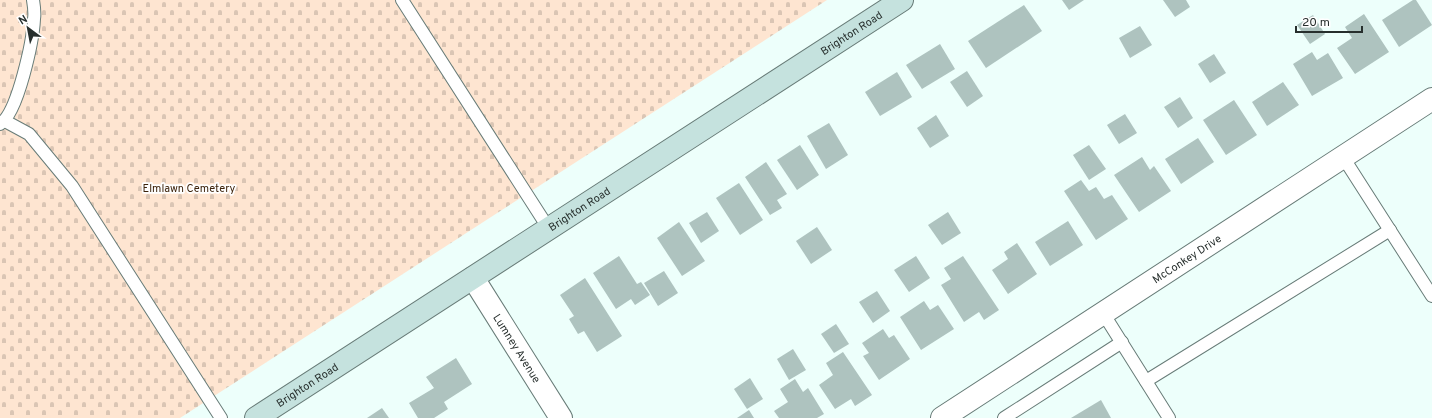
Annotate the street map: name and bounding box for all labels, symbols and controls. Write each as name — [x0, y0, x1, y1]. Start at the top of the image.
north arrow — [8, 8, 48, 48]
scale bar — [1296, 8, 1362, 34]
street label: Brighton Road — [818, 9, 885, 59]
text: N — [16, 12, 30, 28]
text: 20 m — [1302, 15, 1330, 31]
park label: Elmlawn Cemetery — [143, 182, 236, 196]
street label: Brighton Road — [546, 185, 613, 235]
street label: McConkey Drive — [1150, 232, 1224, 287]
street label: Lumney Avenue — [489, 312, 543, 386]
street label: Brighton Road — [274, 361, 341, 411]

